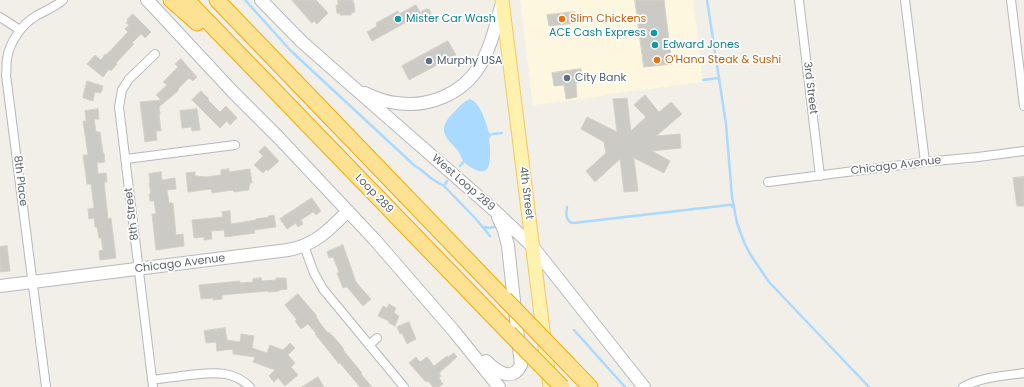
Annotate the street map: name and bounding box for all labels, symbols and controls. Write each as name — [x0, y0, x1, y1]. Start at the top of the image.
place label: Mister Car Wash — [406, 12, 496, 26]
place label: Slim Chickens — [570, 12, 646, 26]
marker: Mister Car Wash — [393, 14, 403, 24]
marker: Slim Chickens — [557, 14, 567, 24]
place label: ACE Cash Express — [549, 26, 646, 40]
marker: ACE Cash Express — [649, 28, 659, 38]
place label: Edward Jones — [663, 38, 739, 52]
marker: Edward Jones — [650, 40, 660, 50]
place label: O'Hana Steak & Sushi — [665, 53, 781, 67]
place label: Murphy USA — [437, 54, 503, 68]
marker: O'Hana Steak & Sushi — [652, 55, 662, 65]
marker: Murphy USA — [424, 56, 434, 66]
street label: 3rd Street — [800, 61, 820, 115]
place label: City Bank — [575, 71, 626, 85]
marker: City Bank — [562, 73, 572, 83]
street label: West Loop 289 — [429, 152, 497, 214]
street label: Chicago Avenue — [850, 154, 942, 178]
street label: 8th Place — [10, 155, 30, 207]
street label: 4th Street — [516, 166, 536, 220]
street label: Loop 289 — [352, 172, 396, 216]
street label: 8th Street — [122, 187, 142, 241]
street label: Chicago Avenue — [134, 252, 226, 276]

